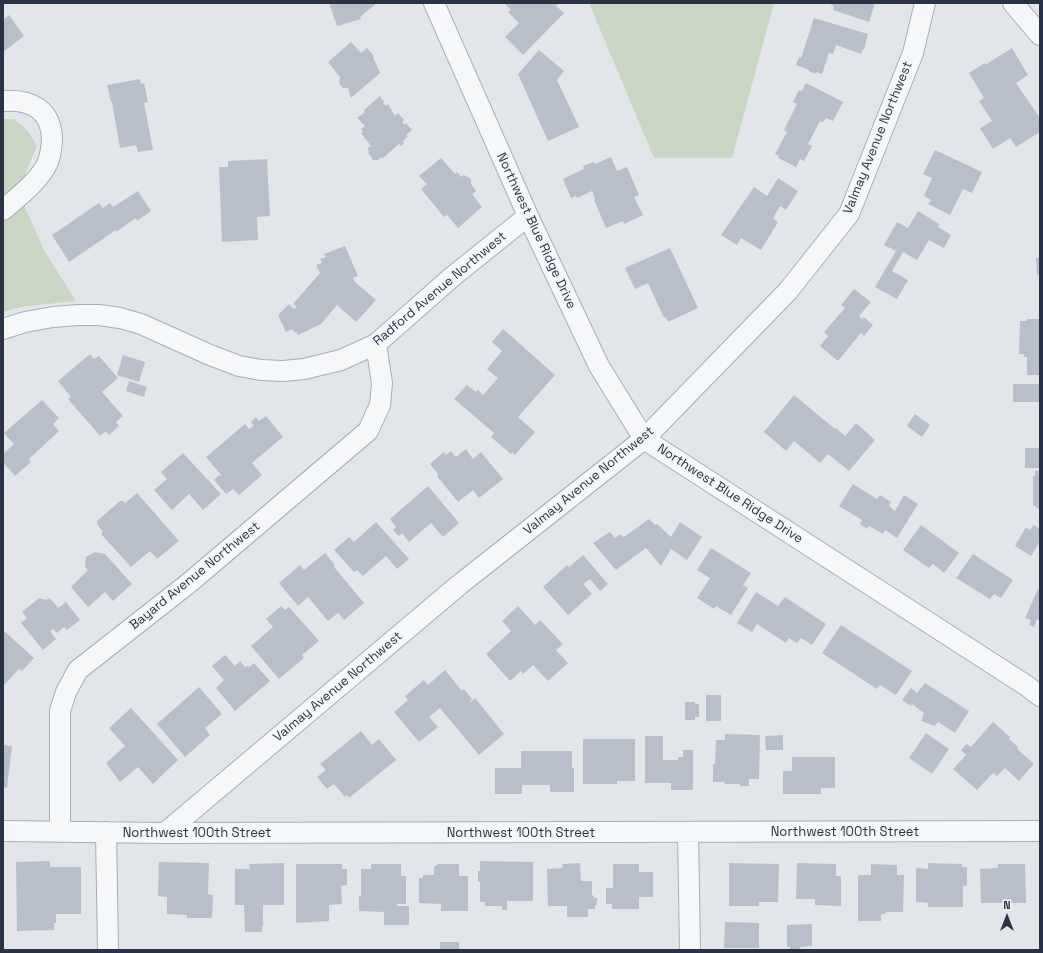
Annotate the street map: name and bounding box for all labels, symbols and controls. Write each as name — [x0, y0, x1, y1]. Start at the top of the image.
street label: Valmay Avenue Northwest — [840, 59, 916, 217]
street label: Northwest Blue Ridge Drive — [493, 150, 579, 312]
street label: Radford Avenue Northwest — [370, 229, 510, 349]
street label: Valmay Avenue Northwest — [521, 424, 657, 538]
street label: Northwest Blue Ridge Drive — [654, 441, 806, 547]
street label: Bayard Avenue Northwest — [127, 519, 263, 633]
street label: Valmay Avenue Northwest — [270, 629, 406, 745]
street label: Northwest 100th Street — [771, 824, 919, 840]
street label: Northwest 100th Street — [123, 825, 271, 841]
street label: Northwest 100th Street — [447, 825, 595, 841]
north arrow — [987, 897, 1027, 937]
text: N — [1003, 898, 1011, 912]

